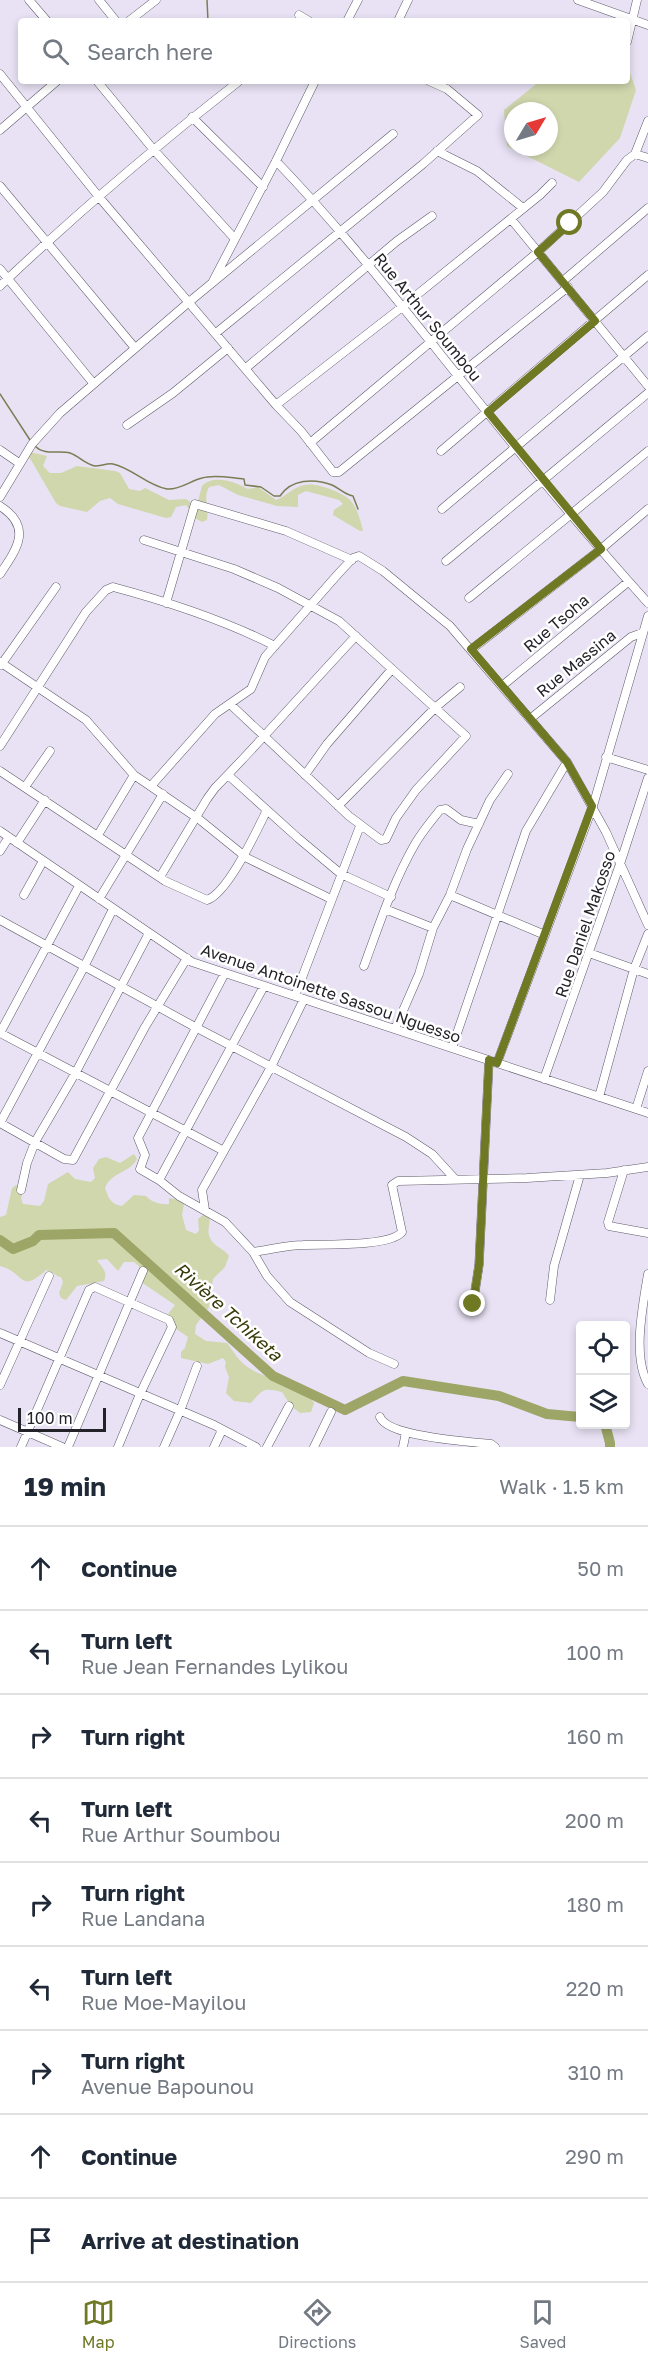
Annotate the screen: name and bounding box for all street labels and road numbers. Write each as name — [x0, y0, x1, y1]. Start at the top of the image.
street label: Rue Arthur Soumbou — [370, 249, 486, 385]
street label: Rue Tsoha — [519, 590, 593, 656]
street label: Rue Massina — [532, 625, 620, 701]
street label: Rue Daniel Makosso — [550, 848, 620, 1000]
street label: Avenue Antoinette Sassou Nguesso — [199, 939, 463, 1047]

